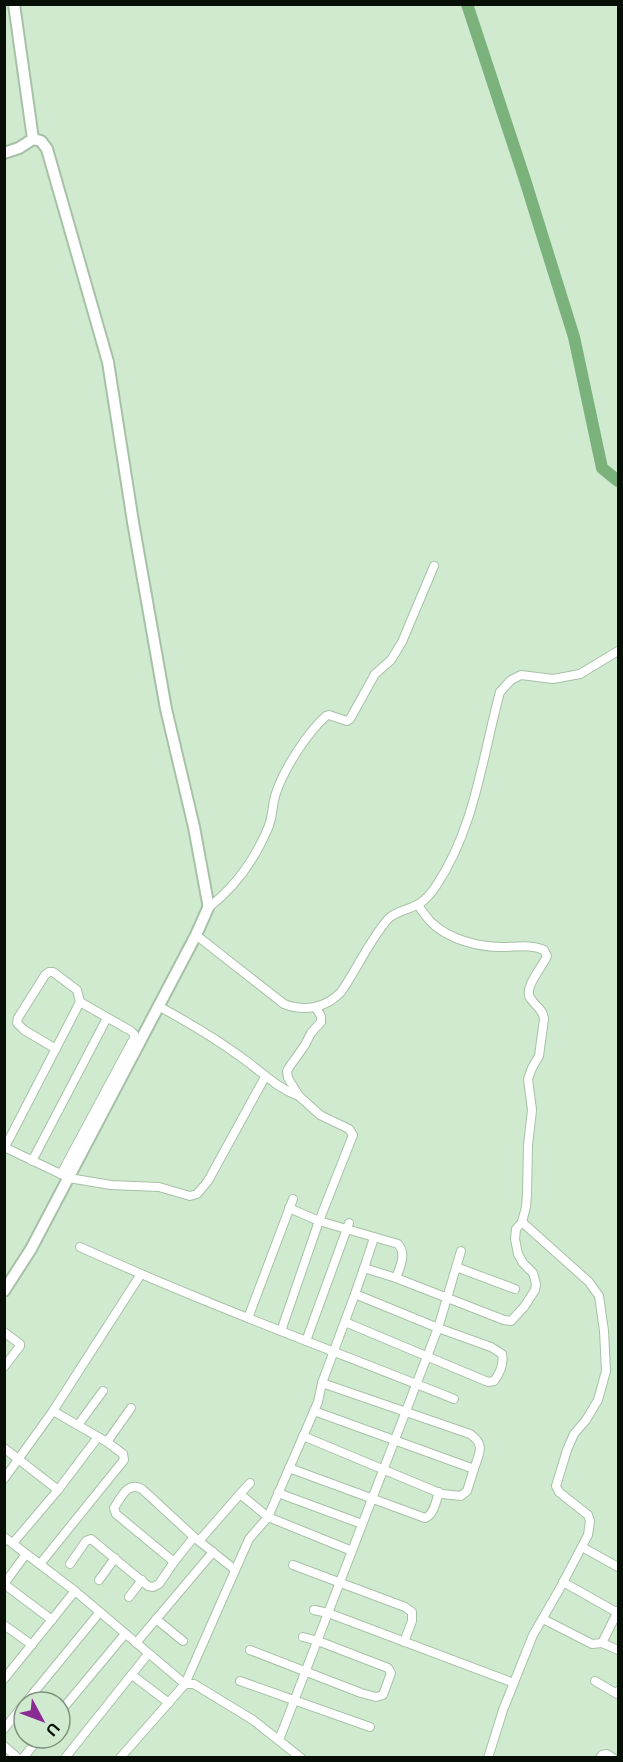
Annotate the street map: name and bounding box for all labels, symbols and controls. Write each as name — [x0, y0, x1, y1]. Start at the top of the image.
north arrow — [12, 1690, 72, 1750]
text: U — [43, 1720, 63, 1739]

